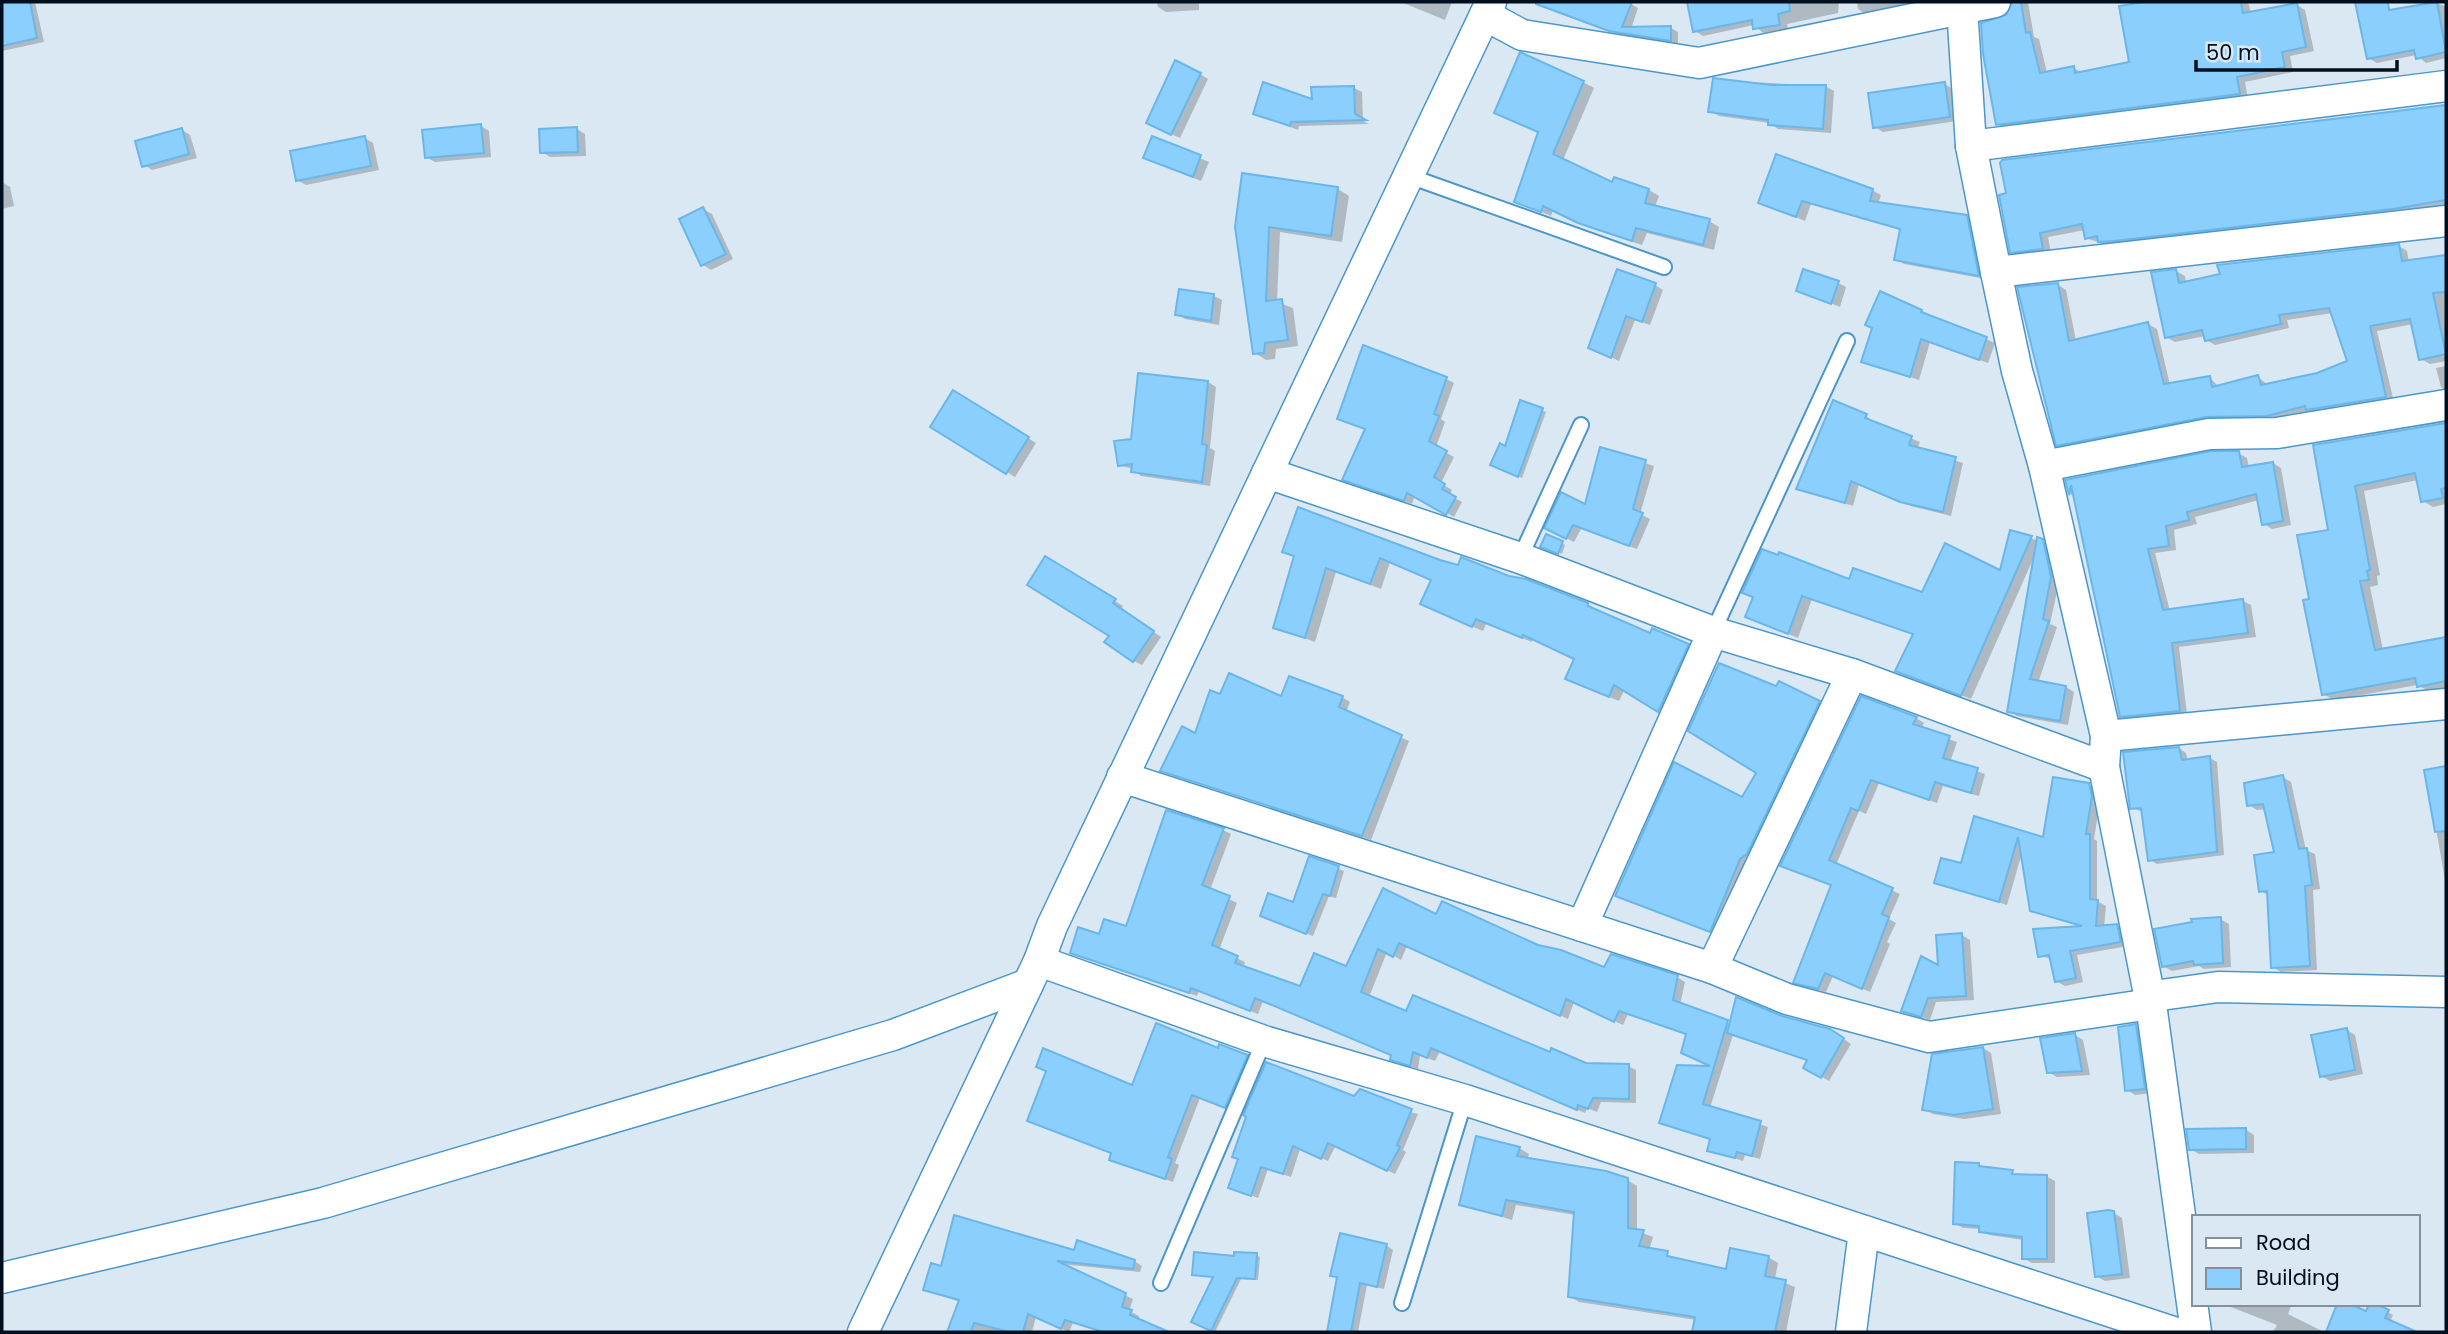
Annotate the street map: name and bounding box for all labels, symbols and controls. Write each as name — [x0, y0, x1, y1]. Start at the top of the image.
scale bar — [2196, 28, 2397, 72]
text: 50 m — [2206, 38, 2260, 67]
legend — [2192, 1215, 2420, 1306]
text: Road — [2256, 1228, 2311, 1257]
text: Building — [2256, 1263, 2340, 1292]

